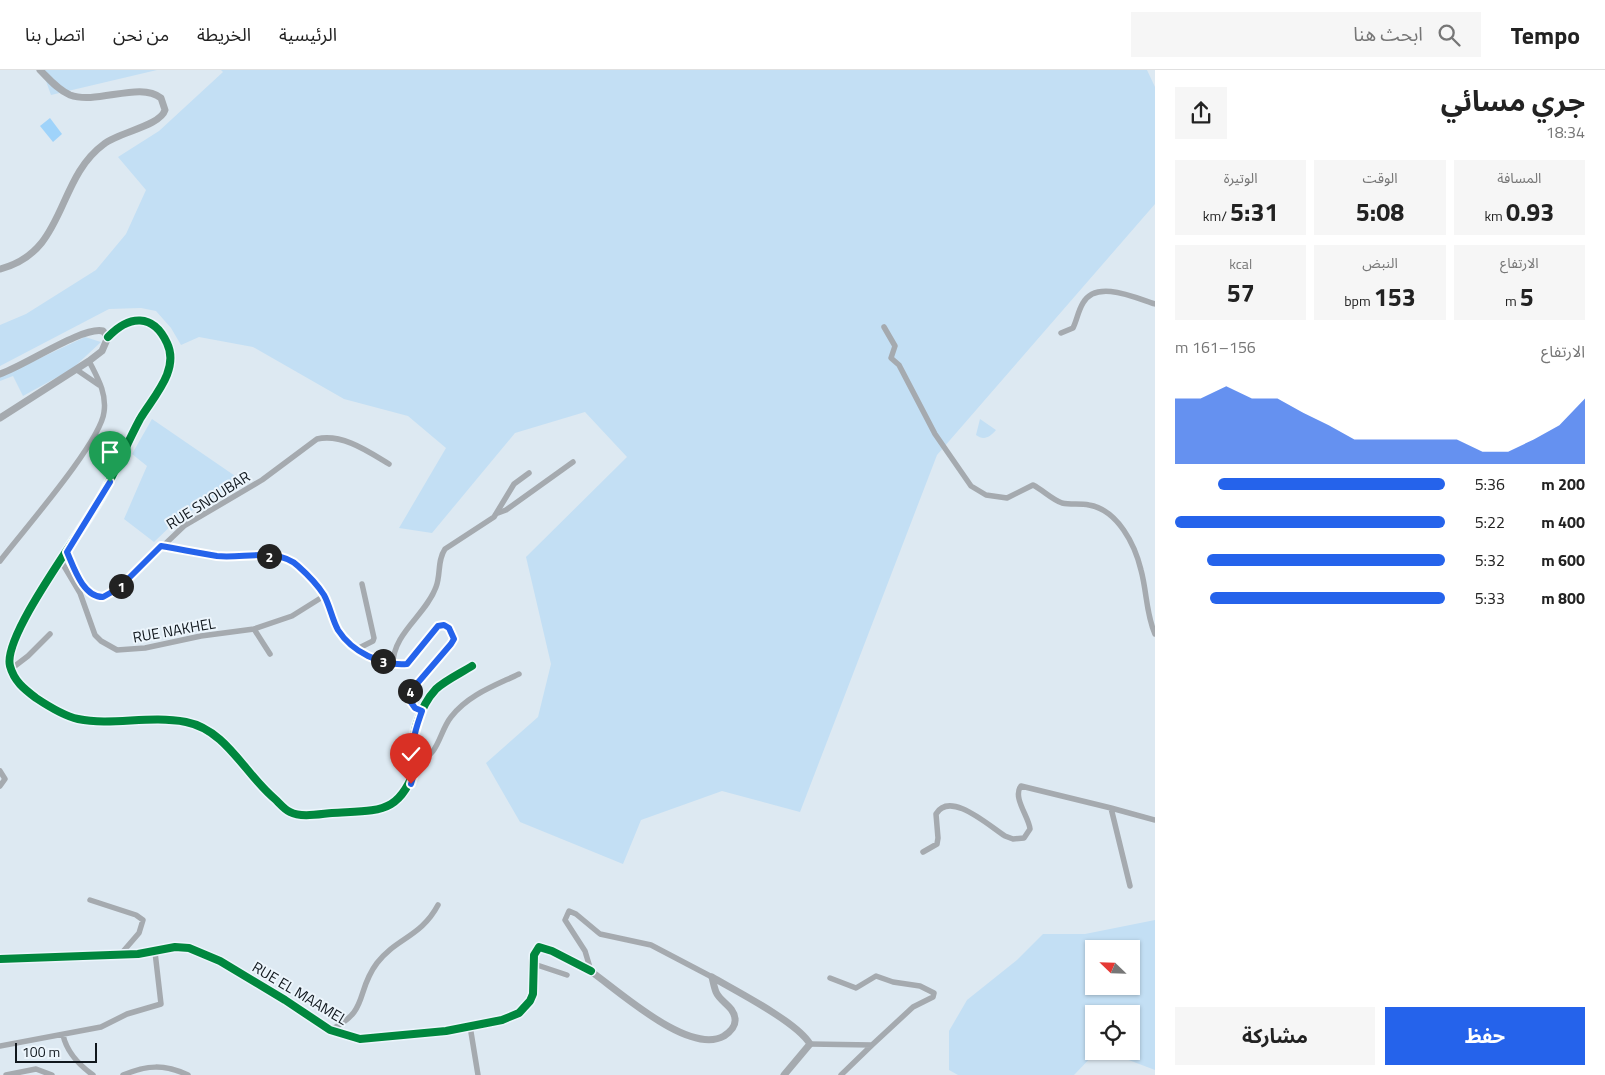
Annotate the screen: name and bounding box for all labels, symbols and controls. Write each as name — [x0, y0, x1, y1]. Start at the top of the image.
search box — [1131, 12, 1481, 57]
text: Tempo — [1511, 17, 1580, 53]
text: ابحث هنا — [1353, 19, 1423, 48]
text: اتصل بنا — [25, 21, 85, 48]
text: من نحن — [113, 21, 169, 48]
text: الخريطة — [197, 21, 251, 48]
text: الرئيسية — [279, 21, 337, 48]
icon: search — [1435, 21, 1463, 49]
text: جري مسائي — [1441, 79, 1585, 122]
button: share — [1175, 87, 1227, 139]
text: 18:34 — [1546, 120, 1585, 144]
text: الوتيرة — [1224, 167, 1258, 188]
text: الوقت — [1362, 167, 1398, 188]
text: المسافة — [1497, 167, 1541, 188]
text: 5:31 — [1230, 193, 1279, 231]
text: 5:08 — [1356, 193, 1404, 231]
text: 0.93 — [1506, 193, 1554, 231]
text: /km — [1203, 205, 1230, 226]
text: km — [1484, 205, 1506, 226]
text: النبض — [1362, 252, 1398, 273]
text: الارتفاع — [1500, 252, 1539, 273]
text: kcal — [1229, 253, 1252, 274]
text: 57 — [1227, 274, 1255, 312]
text: 153 — [1374, 278, 1416, 316]
text: 5 — [1520, 278, 1534, 316]
text: bpm — [1344, 290, 1374, 311]
text: m — [1505, 290, 1520, 311]
text: 156–161 m — [1175, 335, 1256, 359]
text: الارتفاع — [1541, 339, 1585, 363]
pin — [89, 431, 131, 482]
icon: arrive — [96, 438, 124, 466]
street label: RUE SNOUBAR — [161, 465, 255, 535]
text: 5:36 — [1475, 472, 1505, 496]
text: 200 m — [1541, 472, 1585, 496]
text: 5:22 — [1475, 510, 1505, 534]
text: 400 m — [1541, 510, 1585, 534]
pin: 2 — [256, 544, 282, 568]
text: 2 — [266, 546, 273, 567]
text: 5:32 — [1475, 548, 1505, 572]
text: 600 m — [1541, 548, 1585, 572]
pin: 1 — [108, 574, 134, 598]
text: 1 — [118, 576, 125, 597]
text: 5:33 — [1475, 586, 1505, 610]
text: 800 m — [1541, 586, 1585, 610]
street label: RUE NAKHEL — [131, 611, 217, 649]
pin: 3 — [370, 648, 396, 674]
text: 3 — [380, 651, 387, 672]
pin: 4 — [398, 678, 422, 704]
text: 4 — [407, 681, 414, 702]
pin — [390, 733, 432, 784]
icon: check — [397, 740, 425, 768]
north arrow — [1085, 940, 1140, 995]
map controls — [1085, 940, 1140, 1060]
street label: RUE EL MAAMEL — [248, 955, 352, 1031]
button: locate — [1085, 1005, 1140, 1060]
button: مشاركة — [1175, 1007, 1375, 1065]
button: حفظ — [1385, 1007, 1585, 1065]
scale bar — [15, 1040, 98, 1063]
text: 100 m — [22, 1041, 60, 1062]

